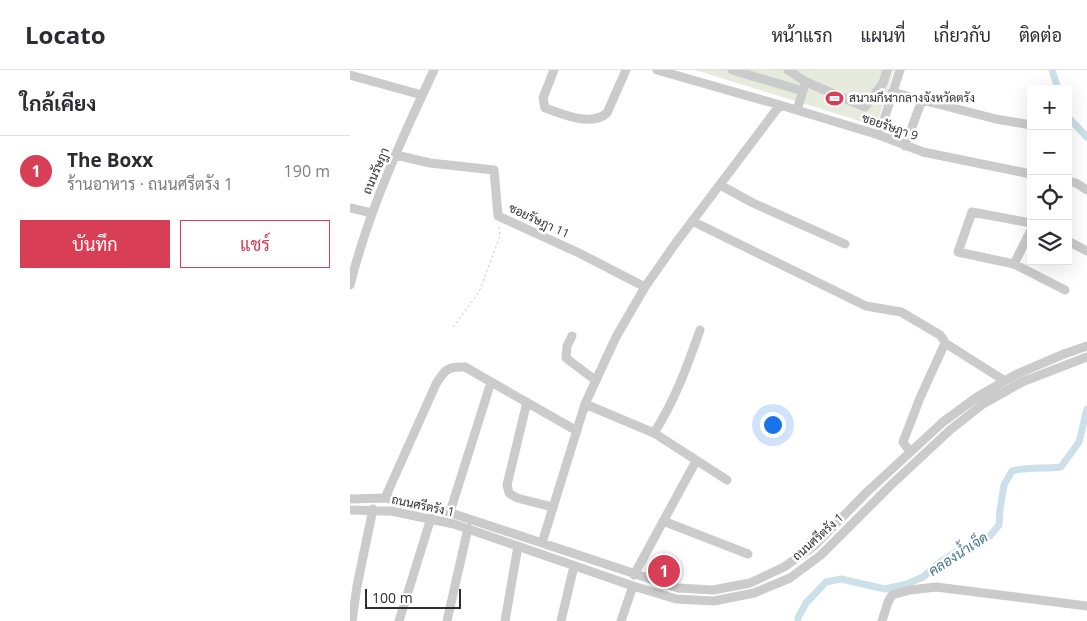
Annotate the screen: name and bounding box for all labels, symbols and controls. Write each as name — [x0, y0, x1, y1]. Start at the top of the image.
text: Locato — [25, 18, 106, 51]
text: หน้าแรก — [771, 23, 833, 47]
text: แผนที่ — [861, 23, 905, 47]
text: เกี่ยวกับ — [933, 23, 991, 47]
text: ติดต่อ — [1019, 23, 1062, 47]
map controls — [1027, 85, 1072, 265]
button: + — [1027, 85, 1072, 130]
sports icon: สนามกีฬากลางจังหวัดตรัง — [825, 88, 845, 108]
text: ใกล้เคียง — [20, 89, 96, 117]
place label: สนามกีฬากลางจังหวัดตรัง — [849, 89, 975, 106]
street label: ซอยรัษฎา 9 — [860, 109, 921, 144]
button: − — [1027, 130, 1072, 175]
street label: ถนนรัษฎา — [358, 145, 393, 197]
text: The Boxx — [67, 147, 153, 173]
text: 1 — [31, 160, 41, 182]
text: 190 m — [284, 160, 330, 182]
text: ร้านอาหาร · ถนนศรีตรัง 1 — [67, 173, 233, 195]
button: locate — [1027, 175, 1072, 220]
street label: ซอยรัษฎา 11 — [506, 199, 572, 242]
button: บันทึก — [20, 220, 170, 268]
button: แชร์ — [180, 220, 330, 268]
button: layers — [1027, 220, 1072, 265]
your location — [760, 412, 786, 438]
street label: ถนนศรีตรัง 1 — [390, 491, 456, 520]
street label: ถนนศรีตรัง 1 — [788, 509, 847, 564]
water label: คลองน้ำเจ็ด — [923, 526, 991, 580]
pin: 1 — [648, 552, 680, 590]
scale bar — [365, 586, 461, 609]
text: 100 m — [372, 588, 413, 607]

